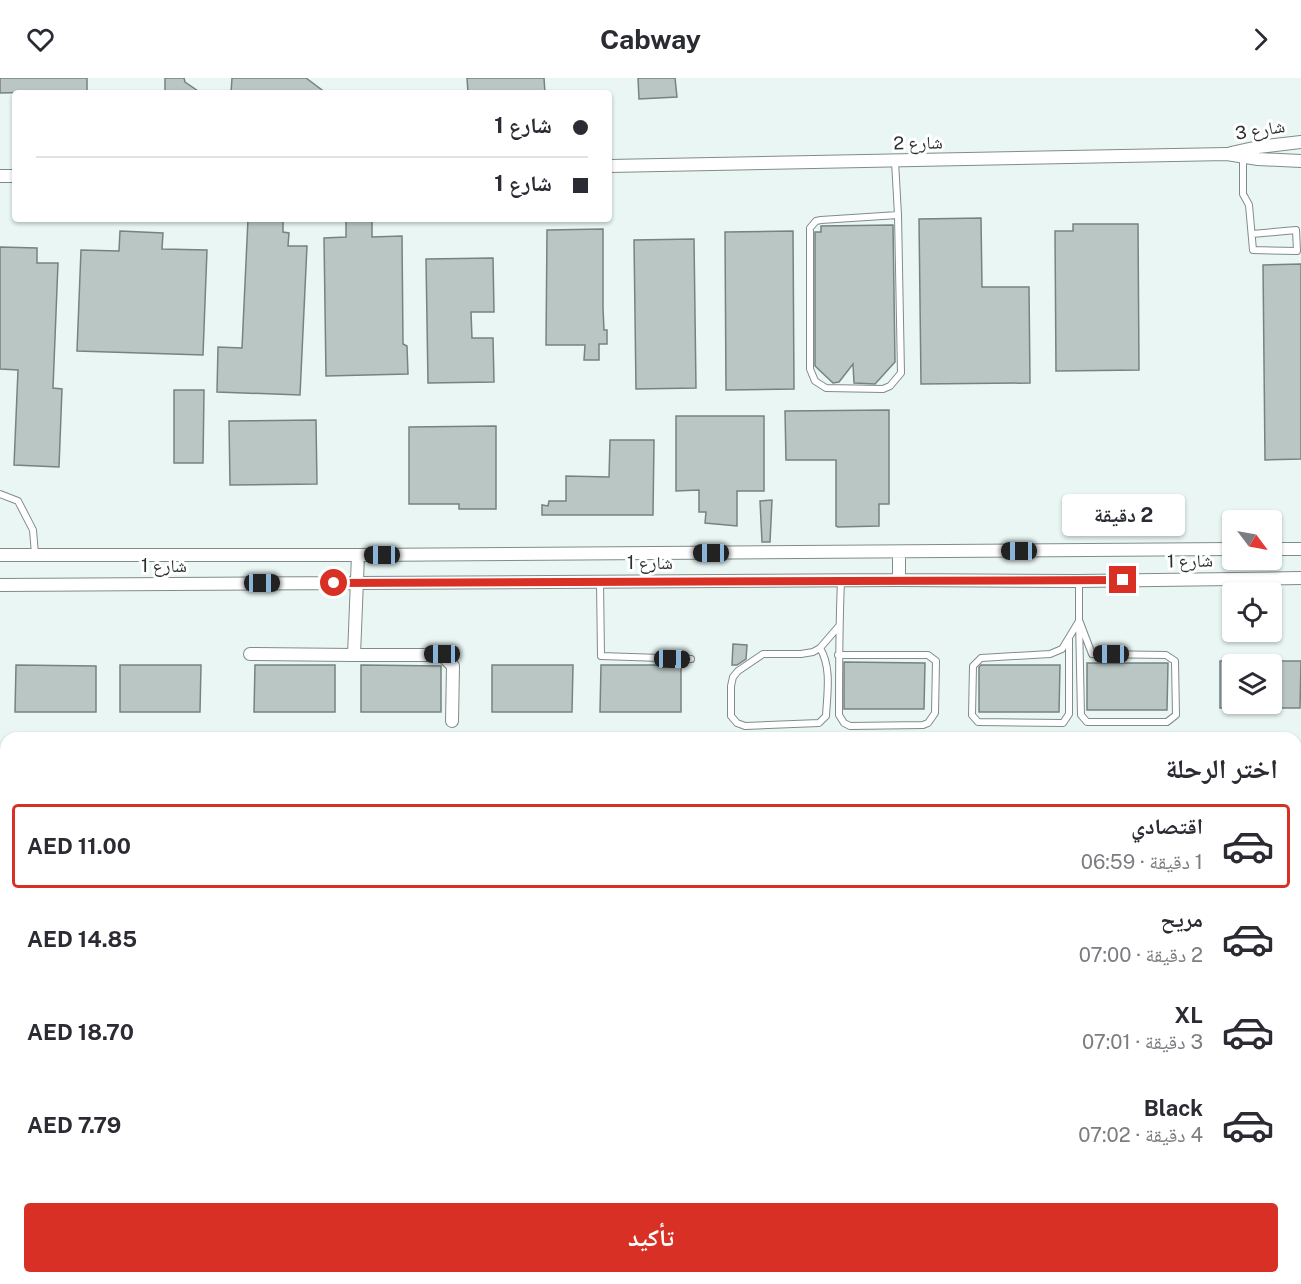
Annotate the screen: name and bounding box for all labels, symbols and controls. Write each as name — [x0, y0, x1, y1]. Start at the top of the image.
icon: heart — [24, 23, 57, 56]
text: Cabway — [600, 23, 701, 55]
icon: forward — [1244, 23, 1277, 56]
text: شارع 1 — [494, 112, 552, 138]
street label: شارع 3 — [1234, 115, 1286, 145]
street label: شارع 2 — [893, 132, 943, 154]
text: شارع 1 — [494, 170, 552, 196]
callout: 2 دقيقة — [1062, 493, 1184, 535]
text: 2 دقيقة — [1094, 503, 1153, 527]
north arrow — [1222, 510, 1282, 570]
map controls — [1222, 510, 1282, 714]
car — [1001, 542, 1037, 560]
car — [693, 544, 729, 562]
car — [364, 546, 400, 564]
street label: شارع 1 — [1167, 550, 1213, 572]
street label: شارع 1 — [627, 552, 673, 574]
street label: شارع 1 — [141, 555, 187, 577]
route end — [1109, 566, 1136, 593]
route start — [320, 569, 347, 596]
car — [244, 574, 280, 592]
button: locate — [1222, 582, 1282, 642]
car — [424, 645, 460, 663]
car — [1093, 645, 1129, 663]
car — [654, 650, 690, 668]
button: layers — [1222, 654, 1282, 714]
text: اختر الرحلة — [1165, 752, 1278, 784]
text: اقتصادي — [1131, 813, 1203, 839]
icon: car — [1221, 819, 1275, 873]
text: AED 11.00 — [27, 833, 131, 859]
text: 1 دقيقة · 06:59 — [1081, 850, 1203, 874]
text: مريح — [1160, 906, 1203, 932]
icon: car — [1221, 912, 1275, 966]
text: AED 14.85 — [27, 926, 137, 952]
text: 2 دقيقة · 07:00 — [1079, 943, 1203, 967]
text: XL — [1175, 1002, 1203, 1028]
icon: car — [1221, 1005, 1275, 1059]
text: AED 18.70 — [27, 1019, 134, 1045]
text: 3 دقيقة · 07:01 — [1082, 1030, 1203, 1054]
text: Black — [1144, 1095, 1203, 1121]
icon: car — [1221, 1098, 1275, 1152]
text: AED 7.79 — [27, 1112, 121, 1138]
text: 4 دقيقة · 07:02 — [1078, 1123, 1203, 1147]
button: تأكيد — [24, 1203, 1278, 1272]

